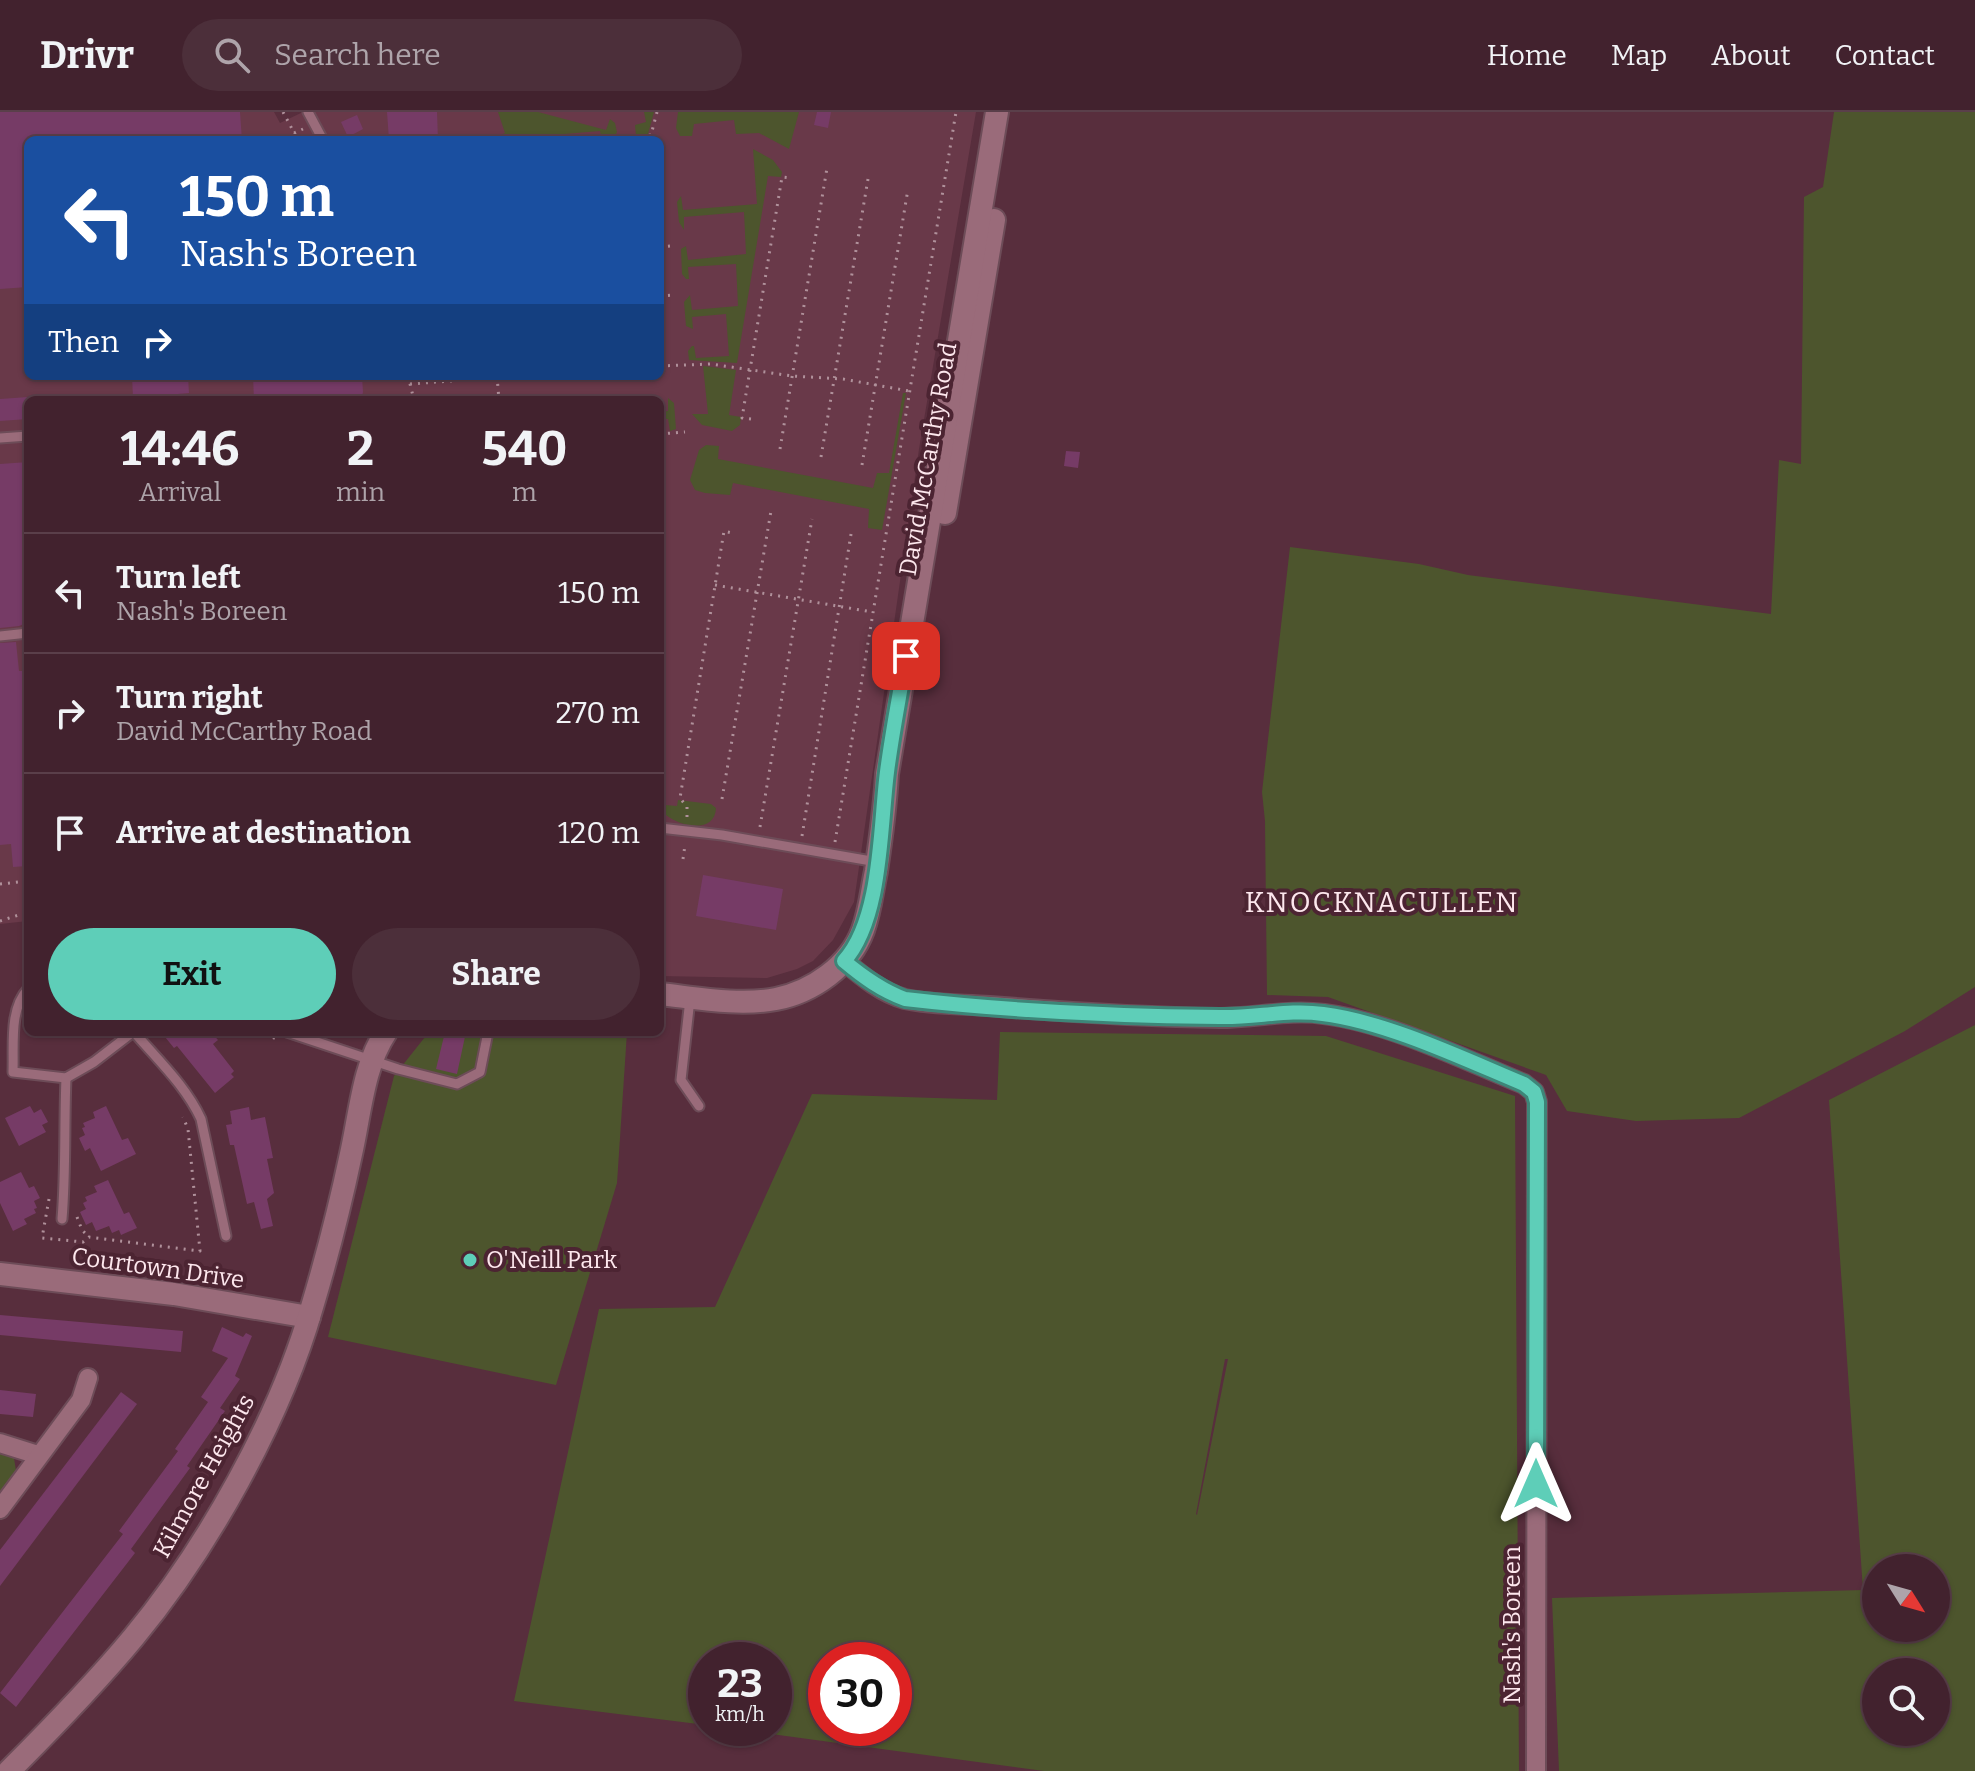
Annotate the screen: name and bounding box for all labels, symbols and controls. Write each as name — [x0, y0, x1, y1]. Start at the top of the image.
search box — [182, 19, 742, 91]
text: Drivr — [40, 32, 134, 78]
icon: search — [210, 33, 254, 77]
text: Search here — [274, 37, 441, 73]
text: Home — [1487, 39, 1567, 72]
text: Map — [1611, 39, 1667, 72]
text: About — [1711, 39, 1791, 72]
text: Contact — [1835, 39, 1935, 72]
text: 150 m — [180, 164, 334, 231]
icon: left — [48, 168, 152, 272]
text: Nash's Boreen — [180, 232, 417, 276]
icon: right — [135, 320, 179, 364]
text: Then — [48, 324, 119, 360]
street label: David McCarthy Road — [894, 340, 962, 578]
text: 14:46 — [121, 420, 239, 478]
text: 2 — [347, 420, 374, 478]
text: 540 — [481, 420, 567, 478]
text: Arrival — [139, 477, 221, 508]
text: min — [336, 477, 385, 508]
text: m — [512, 477, 537, 508]
text: Turn left — [116, 560, 241, 596]
icon: left — [48, 571, 92, 615]
text: 150 m — [558, 575, 640, 611]
text: Nash's Boreen — [116, 596, 287, 627]
pin — [872, 622, 940, 690]
icon: arrive — [884, 634, 928, 678]
text: Turn right — [116, 680, 263, 716]
icon: right — [48, 691, 92, 735]
text: 270 m — [556, 695, 640, 731]
text: David McCarthy Road — [116, 716, 372, 747]
icon: arrive — [48, 811, 92, 855]
text: Arrive at destination — [116, 815, 411, 851]
text: 120 m — [558, 815, 640, 851]
district label: KNOCKNACULLEN — [1245, 886, 1519, 919]
button: Exit — [48, 928, 336, 1020]
button: Share — [352, 928, 640, 1020]
street label: Courtown Drive — [70, 1242, 246, 1294]
place label: O'Neill Park — [486, 1246, 617, 1274]
marker: O'Neill Park — [461, 1251, 479, 1269]
street label: Kilmore Heights — [148, 1389, 260, 1563]
position arrow — [1494, 1442, 1578, 1526]
street label: Nash's Boreen — [1498, 1546, 1526, 1704]
north arrow — [1862, 1554, 1950, 1642]
map controls — [1862, 1554, 1950, 1746]
speed limit sign: 30 — [808, 1642, 912, 1746]
button: search — [1862, 1658, 1950, 1746]
text: 23 — [717, 1660, 763, 1708]
text: km/h — [715, 1702, 765, 1726]

